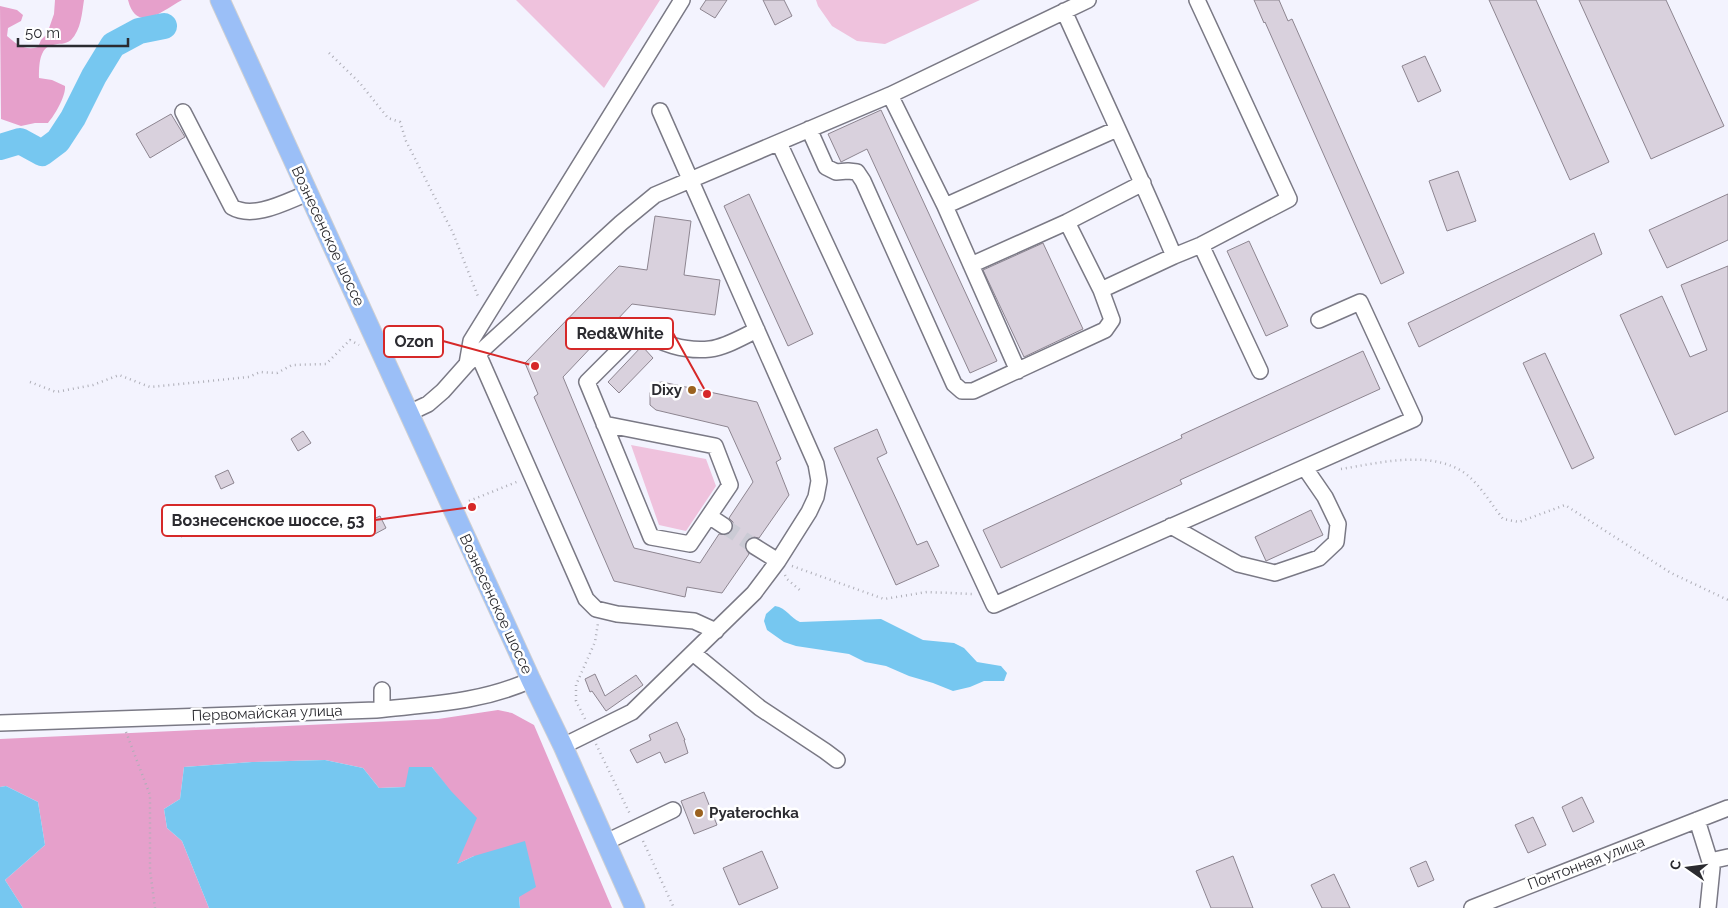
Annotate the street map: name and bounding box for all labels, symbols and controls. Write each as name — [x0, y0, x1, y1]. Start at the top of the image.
scale bar — [18, 15, 128, 47]
text: 50 m — [25, 24, 60, 42]
street label: Вознесенское шоссе — [288, 163, 368, 309]
callout: Red&White — [566, 318, 673, 349]
text: Red&White — [576, 324, 664, 343]
callout: Ozon — [384, 326, 443, 357]
text: Ozon — [394, 332, 434, 351]
place label: Dixy — [651, 381, 683, 399]
marker: Dixy — [686, 384, 698, 396]
callout: Вознесенское шоссе, 53 — [162, 505, 375, 536]
text: Вознесенское шоссе, 53 — [172, 511, 365, 530]
street label: Вознесенское шоссе — [456, 531, 536, 677]
street label: Первомайская улица — [191, 701, 343, 725]
place label: Pyaterochka — [709, 804, 799, 822]
marker: Pyaterochka — [693, 807, 705, 819]
street label: Понтонная улица — [1525, 832, 1647, 894]
north arrow — [1663, 843, 1713, 893]
text: С — [1666, 858, 1684, 871]

